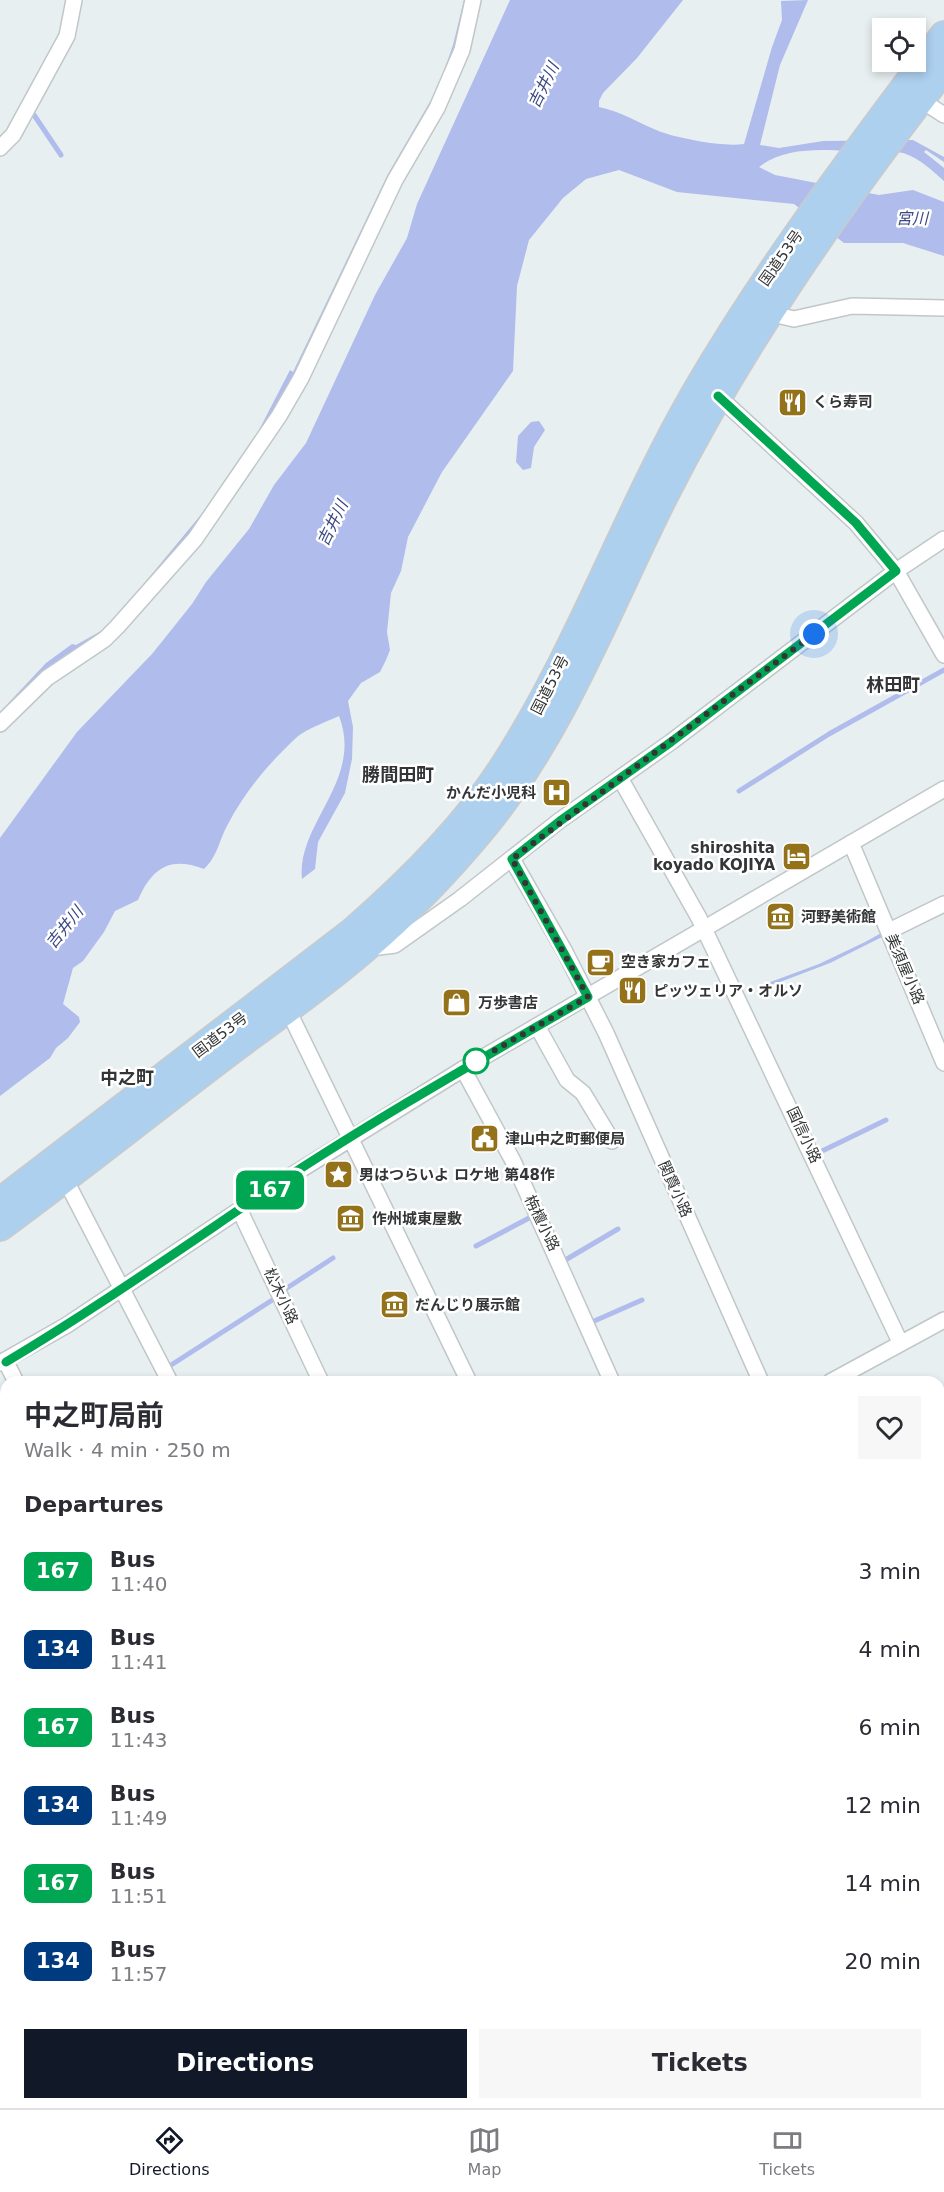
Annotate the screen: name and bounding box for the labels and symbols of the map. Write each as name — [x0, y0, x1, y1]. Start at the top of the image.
water label: 吉井川 — [524, 58, 563, 111]
water label: 宮川 — [896, 209, 930, 228]
street label: 国道53号 — [755, 227, 807, 289]
restaurant icon: くら寿司 — [776, 386, 808, 418]
place label: くら寿司 — [813, 393, 873, 411]
water label: 吉井川 — [313, 496, 352, 549]
your location — [799, 619, 829, 649]
street label: 国道53号 — [527, 652, 573, 718]
district label: 林田町 — [866, 674, 920, 695]
district label: 勝間田町 — [362, 764, 434, 785]
hospital icon: かんだ小児科 — [541, 777, 573, 809]
place label: かんだ小児科 — [446, 784, 536, 802]
place label: shiroshita koyado KOJIYA — [653, 839, 775, 874]
hotel icon: shiroshita koyado KOJIYA — [780, 841, 812, 873]
water label: 吉井川 — [42, 901, 88, 952]
museum icon: 河野美術館 — [764, 901, 796, 933]
place label: 河野美術館 — [801, 908, 876, 926]
street label: 美須屋小路 — [882, 931, 928, 1007]
cafe icon: 空き家カフェ — [584, 946, 616, 978]
place label: 空き家カフェ — [621, 953, 711, 971]
restaurant icon: ピッツェリア・オルソ — [616, 975, 648, 1007]
place label: ピッツェリア・オルソ — [653, 982, 803, 1000]
shop icon: 万歩書店 — [441, 987, 473, 1019]
place label: 万歩書店 — [478, 994, 538, 1012]
street label: 国道53号 — [189, 1009, 251, 1061]
unlabelled marker — [463, 1048, 489, 1074]
district label: 中之町 — [100, 1067, 154, 1088]
street label: 国信小路 — [783, 1104, 825, 1166]
public building icon: 津山中之町郵便局 — [468, 1123, 500, 1155]
place label: 津山中之町郵便局 — [505, 1130, 625, 1148]
street label: 関貫小路 — [655, 1158, 695, 1220]
place icon: 男はつらいよ ロケ地 第48作 — [322, 1159, 354, 1191]
place label: 男はつらいよ ロケ地 第48作 — [359, 1166, 555, 1184]
line badge: 167 — [236, 1170, 304, 1210]
street label: 栴檀小路 — [521, 1192, 563, 1254]
museum icon: 作州城東屋敷 — [335, 1203, 367, 1235]
place label: 作州城東屋敷 — [372, 1210, 462, 1228]
street label: 松木小路 — [260, 1265, 302, 1327]
museum icon: だんじり展示館 — [378, 1289, 410, 1321]
place label: だんじり展示館 — [415, 1296, 520, 1314]

